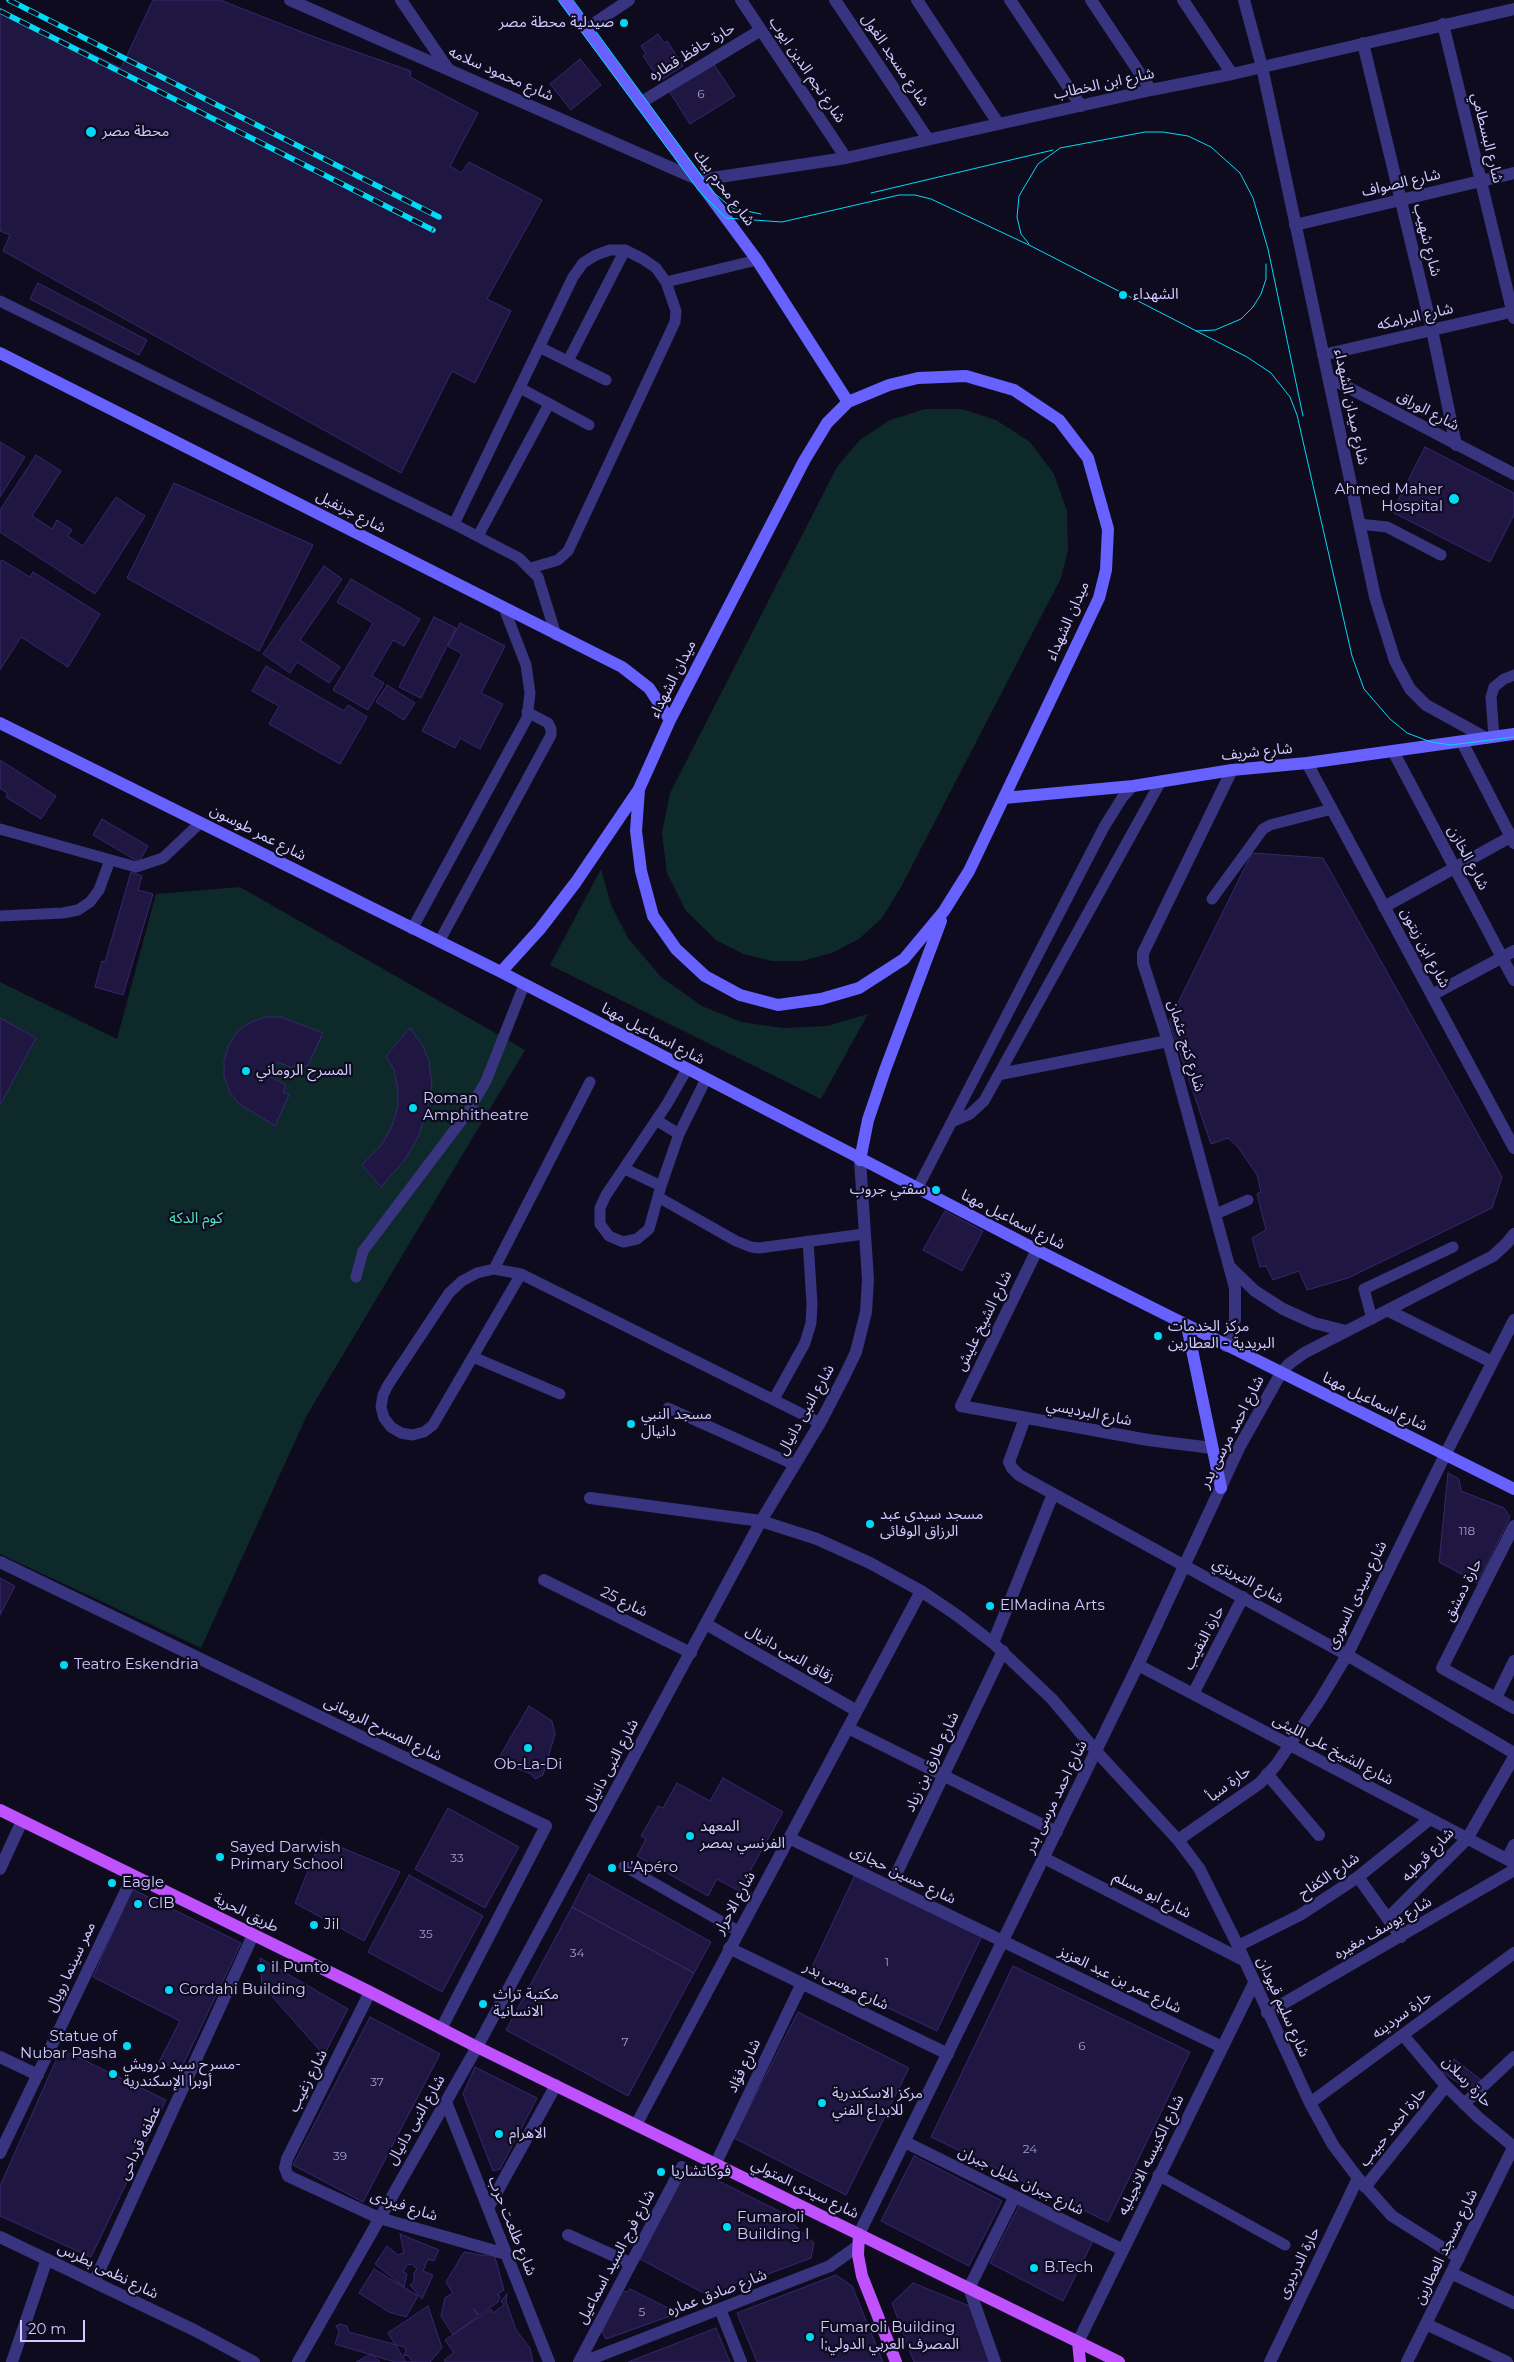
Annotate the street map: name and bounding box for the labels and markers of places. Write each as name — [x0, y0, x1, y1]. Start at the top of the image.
place label: صيدلية محطة مصر — [499, 14, 614, 32]
marker: صيدلية محطة مصر — [618, 17, 630, 29]
place label: محطة مصر — [102, 123, 169, 141]
marker: محطة مصر — [84, 125, 98, 139]
place label: الشهداء — [1133, 286, 1179, 304]
marker: الشهداء — [1117, 289, 1129, 301]
place label: Ahmed Maher Hospital — [1335, 481, 1443, 516]
marker: Ahmed Maher Hospital — [1447, 492, 1461, 506]
place label: المسرح الروماني — [256, 1062, 352, 1080]
marker: المسرح الروماني — [240, 1065, 252, 1077]
place label: Roman Amphitheatre — [423, 1090, 529, 1125]
marker: Roman Amphitheatre — [407, 1102, 419, 1114]
place label: سفتي جروب — [850, 1181, 926, 1199]
marker: سفتي جروب — [930, 1184, 942, 1196]
place label: مركز الخدمات البريدية - العطارين — [1168, 1318, 1275, 1353]
marker: مركز الخدمات البريدية - العطارين — [1152, 1330, 1164, 1342]
place label: مسجد النبي دانيال — [641, 1406, 712, 1441]
marker: مسجد النبي دانيال — [625, 1418, 637, 1430]
place label: مسجد سيدى عبد الرزاق الوفائى — [880, 1506, 983, 1541]
marker: مسجد سيدى عبد الرزاق الوفائى — [864, 1518, 876, 1530]
place label: ElMadina Arts — [1000, 1597, 1105, 1615]
marker: ElMadina Arts — [984, 1600, 996, 1612]
place label: Teatro Eskendria — [74, 1656, 199, 1674]
marker: Teatro Eskendria — [58, 1659, 70, 1671]
marker: Ob-La-Di — [522, 1742, 534, 1754]
place label: Ob-La-Di — [494, 1756, 562, 1774]
place label: المعهد الفرنسي بمصر — [700, 1818, 785, 1853]
marker: المعهد الفرنسي بمصر — [684, 1830, 696, 1842]
place label: Sayed Darwish Primary School — [230, 1839, 344, 1874]
marker: Sayed Darwish Primary School — [214, 1851, 226, 1863]
place label: L’Apéro — [622, 1859, 678, 1877]
marker: L’Apéro — [606, 1862, 618, 1874]
place label: Eagle — [122, 1874, 164, 1892]
marker: Eagle — [106, 1877, 118, 1889]
place label: CIB — [148, 1895, 174, 1913]
marker: CIB — [132, 1898, 144, 1910]
place label: Jil — [324, 1916, 340, 1934]
marker: Jil — [308, 1919, 320, 1931]
place label: il Punto — [271, 1959, 329, 1977]
marker: il Punto — [255, 1962, 267, 1974]
place label: Cordahi Building — [179, 1981, 306, 1999]
marker: Cordahi Building — [163, 1984, 175, 1996]
place label: مكتبة تراث الانسانية — [493, 1986, 559, 2021]
marker: مكتبة تراث الانسانية — [477, 1998, 489, 2010]
place label: Statue of Nubar Pasha — [20, 2028, 117, 2063]
marker: Statue of Nubar Pasha — [121, 2040, 133, 2052]
place label: مسرح سيد درويش- أوبرا الإسكندرية — [123, 2056, 241, 2091]
marker: مسرح سيد درويش- أوبرا الإسكندرية — [107, 2068, 119, 2080]
place label: مركز الاسكندرية للابداع الفني — [832, 2085, 923, 2120]
marker: مركز الاسكندرية للابداع الفني — [816, 2097, 828, 2109]
place label: الاهرام — [509, 2125, 546, 2143]
marker: الاهرام — [493, 2128, 505, 2140]
place label: فوكاتشاريا — [671, 2163, 731, 2181]
marker: فوكاتشاريا — [655, 2166, 667, 2178]
place label: Fumaroli Building I — [737, 2209, 810, 2244]
marker: Fumaroli Building I — [721, 2221, 733, 2233]
place label: B.Tech — [1044, 2259, 1093, 2277]
marker: B.Tech — [1028, 2262, 1040, 2274]
place label: Fumaroli Building I;المصرف العربي الدولي — [820, 2319, 959, 2354]
marker: Fumaroli Building I;المصرف العربي الدولي — [804, 2331, 816, 2343]

